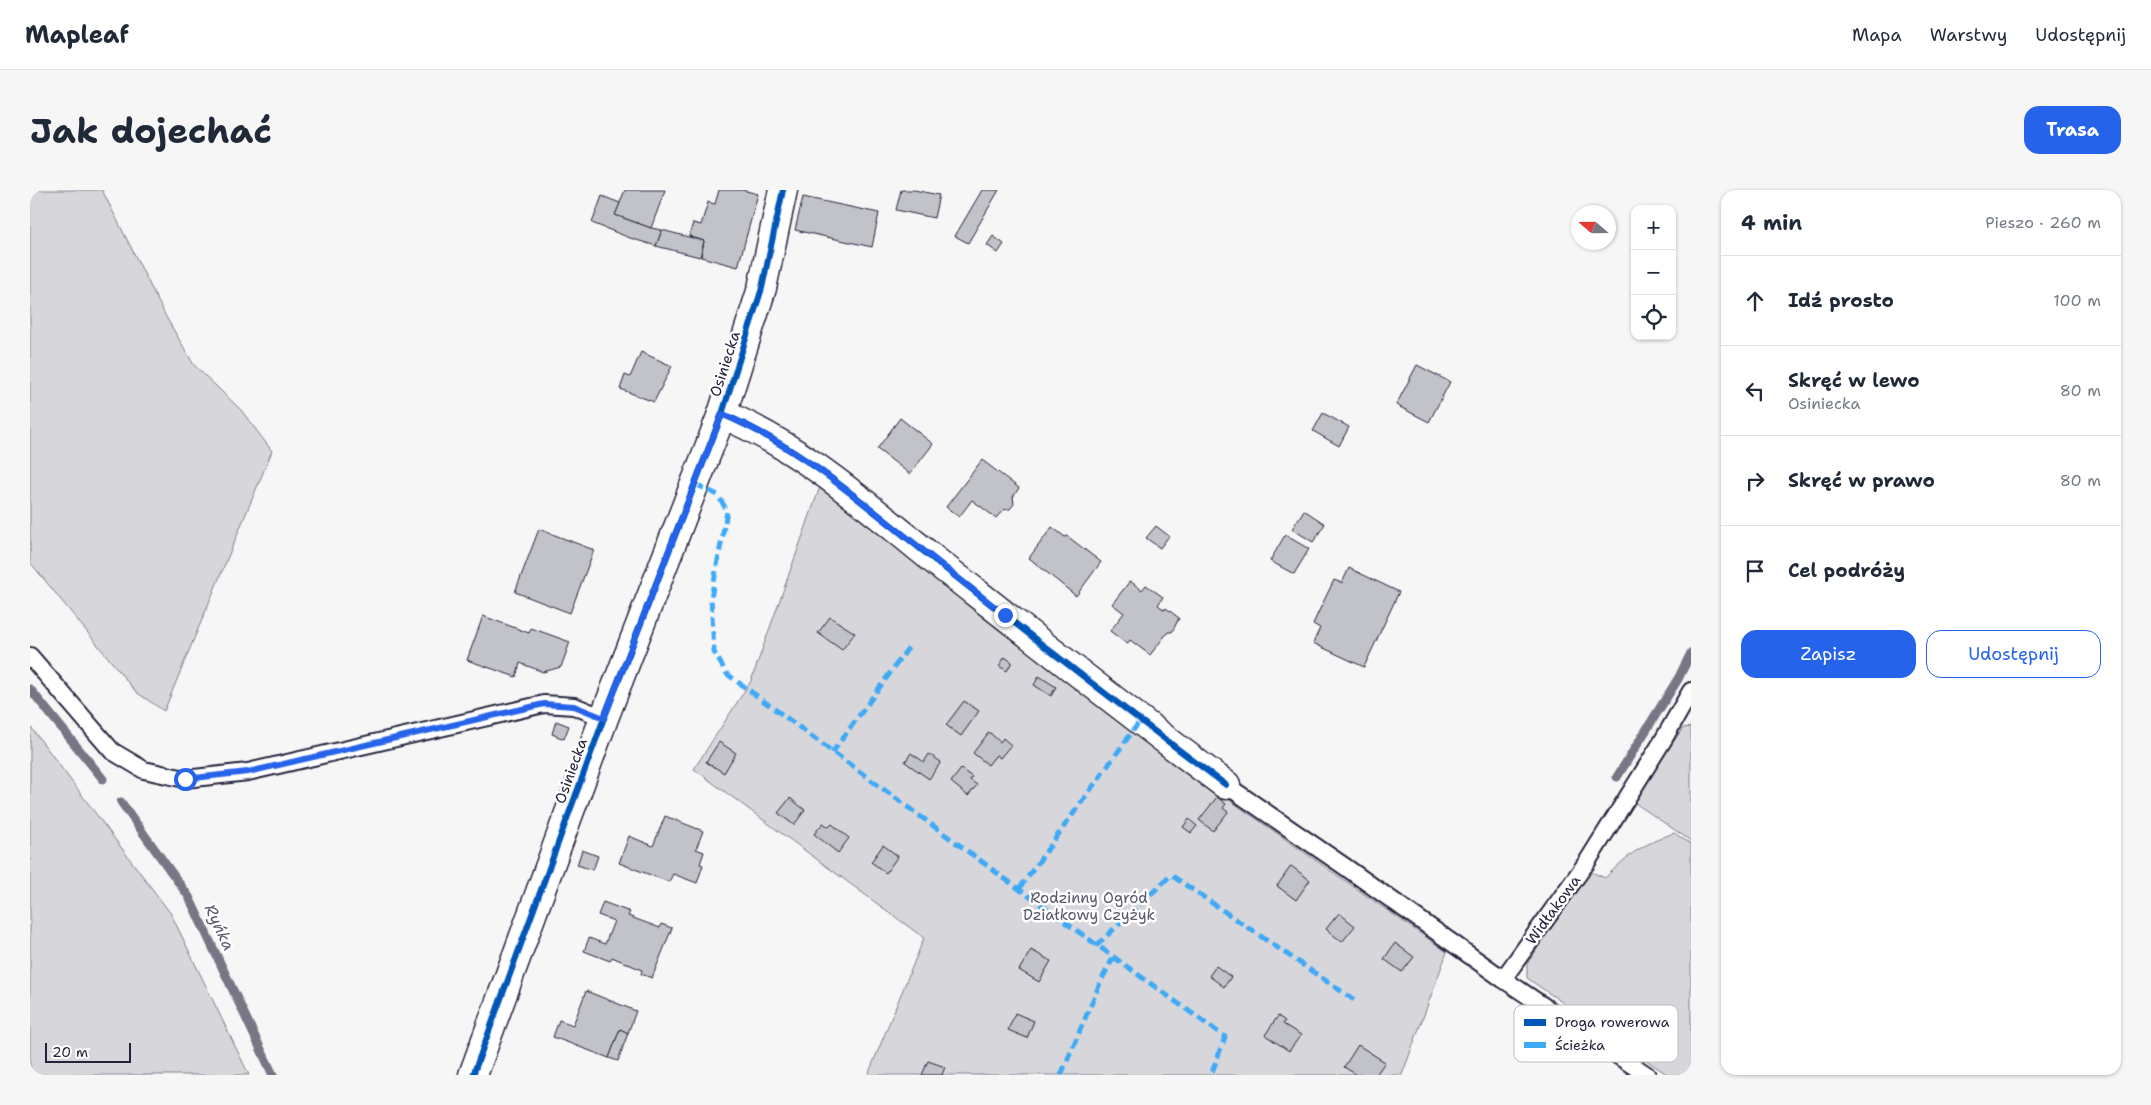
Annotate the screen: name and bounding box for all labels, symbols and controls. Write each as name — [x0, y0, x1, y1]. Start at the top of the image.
text: Mapleaf — [25, 19, 129, 51]
text: Mapa — [1852, 23, 1902, 47]
text: Warstwy — [1930, 23, 2007, 47]
text: Udostępnij — [2035, 23, 2126, 47]
button: Trasa — [2024, 106, 2121, 154]
text: Jak dojechać — [30, 107, 272, 154]
north arrow — [1571, 205, 1616, 250]
map controls — [1631, 205, 1676, 340]
button: + — [1631, 205, 1676, 250]
text: 4 min — [1741, 209, 1802, 237]
text: Pieszo · 260 m — [1985, 212, 2101, 233]
button: − — [1631, 250, 1676, 295]
icon: ahead — [1741, 287, 1769, 315]
text: Idź prosto — [1788, 288, 1894, 313]
text: 100 m — [2053, 290, 2101, 311]
button: locate — [1631, 295, 1676, 340]
street label: Osiniecka — [705, 328, 745, 399]
text: Skręć w lewo — [1788, 368, 1920, 393]
icon: left — [1741, 377, 1769, 405]
text: 80 m — [2060, 380, 2101, 401]
text: Osiniecka — [1788, 393, 1860, 414]
icon: right — [1741, 467, 1769, 495]
text: Skręć w prawo — [1788, 468, 1935, 493]
text: 80 m — [2060, 470, 2101, 491]
icon: arrive — [1741, 557, 1769, 585]
text: Cel podróży — [1788, 558, 1905, 583]
route end — [994, 604, 1017, 627]
button: Zapisz — [1741, 630, 1916, 678]
button: Udostępnij — [1926, 630, 2101, 678]
street label: Osiniecka — [550, 735, 592, 806]
route start — [174, 768, 197, 791]
street label: Widłakowa — [1521, 871, 1585, 949]
park label: Rodzinny Ogród Działkowy Czyżyk — [1023, 888, 1155, 925]
water label: Ryńka — [200, 901, 239, 954]
legend — [1514, 1005, 1678, 1062]
text: Droga rowerowa — [1555, 1013, 1670, 1031]
text: Ścieżka — [1555, 1036, 1605, 1054]
scale bar — [45, 1040, 131, 1063]
text: 20 m — [52, 1043, 88, 1061]

